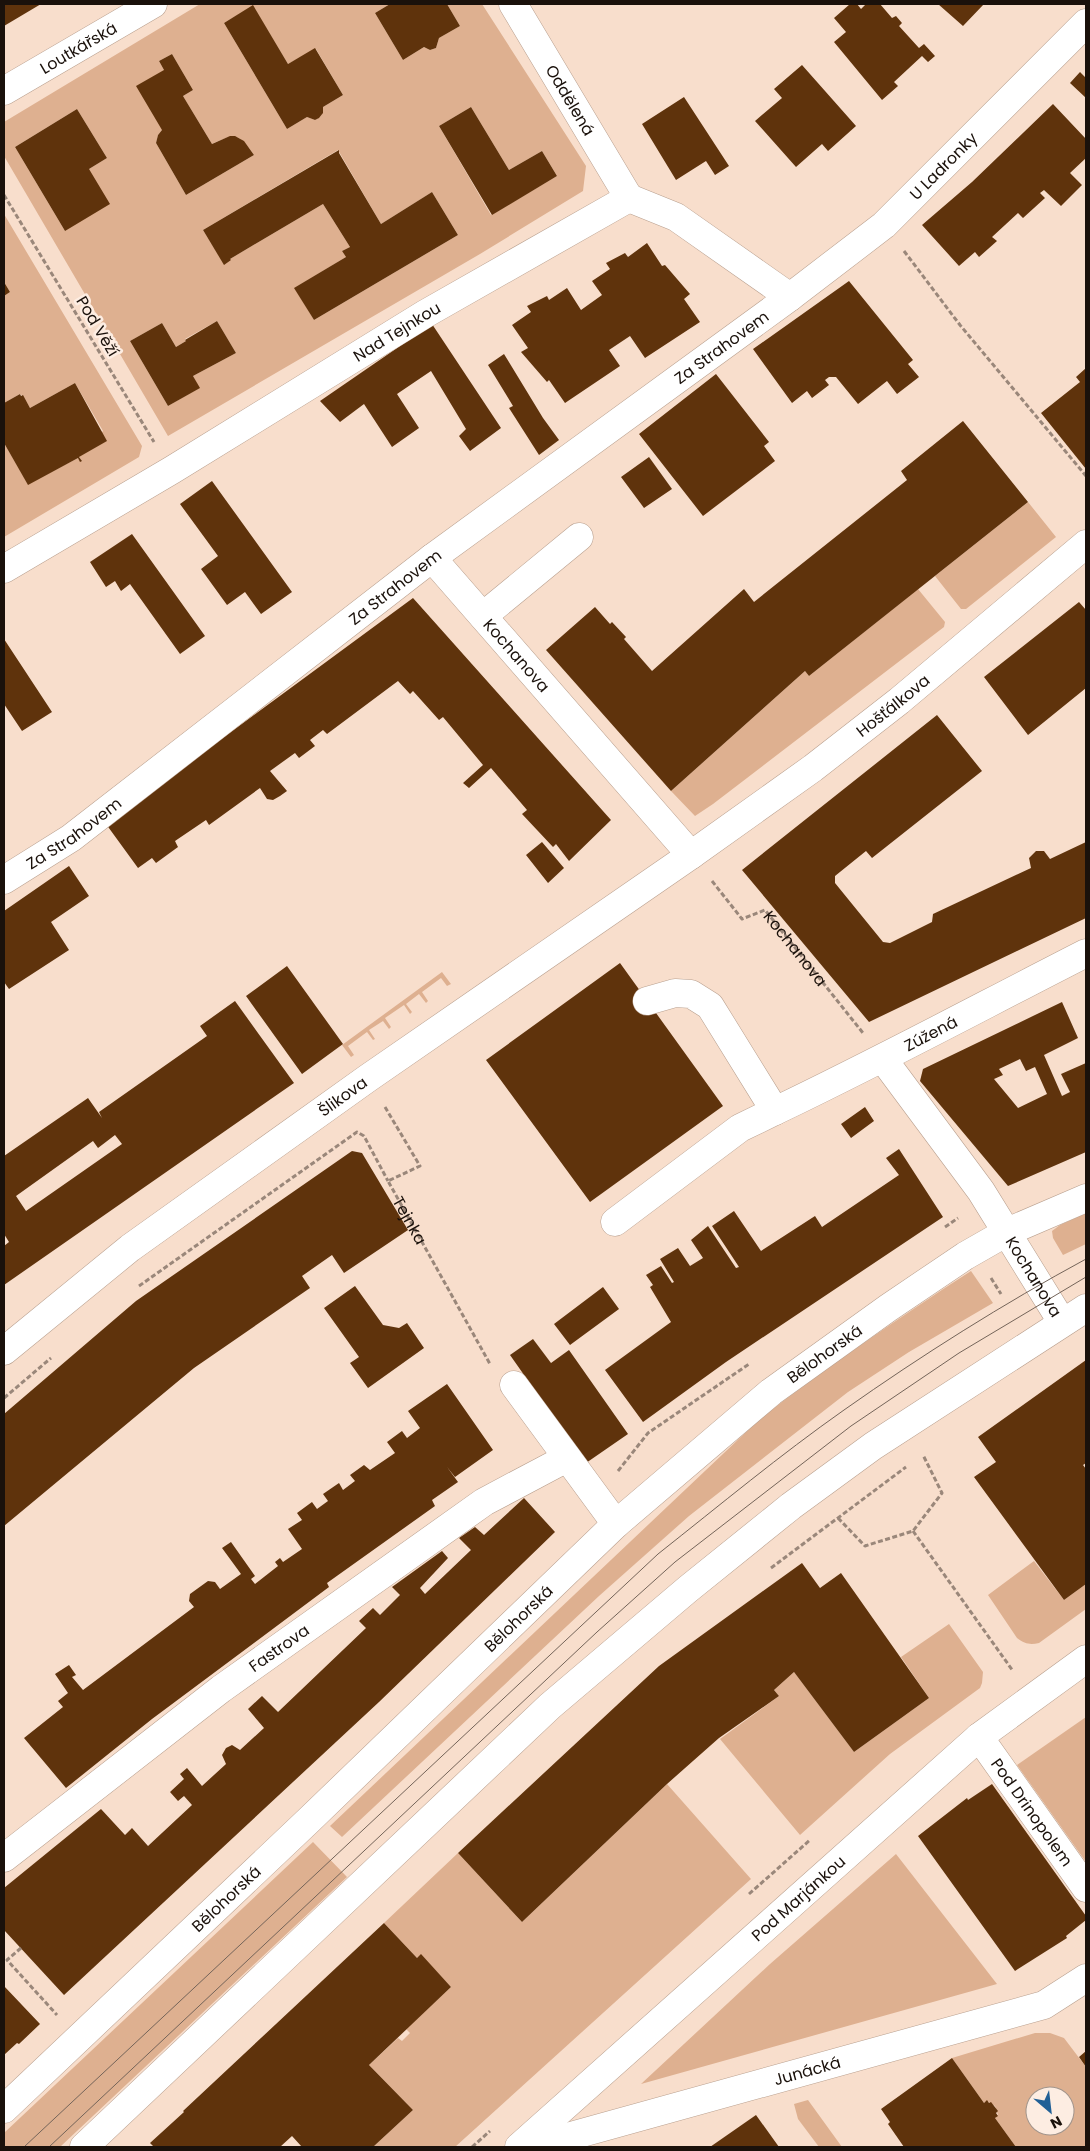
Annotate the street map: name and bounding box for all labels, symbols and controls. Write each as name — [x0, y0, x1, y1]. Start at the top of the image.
street label: Loutkářská — [36, 17, 121, 80]
street label: Oddělená — [540, 61, 600, 140]
street label: U Ladronky — [904, 127, 983, 205]
street label: Pod Věží — [71, 292, 125, 361]
street label: Nad Tejnkou — [349, 296, 445, 368]
street label: Za Strahovem — [670, 305, 774, 390]
street label: Za Strahovem — [344, 544, 446, 630]
street label: Kochanova — [478, 614, 555, 697]
street label: Hošťálkova — [851, 669, 935, 742]
street label: Za Strahovem — [22, 792, 126, 875]
street label: Kochanova — [758, 906, 832, 991]
street label: Zúžená — [900, 1010, 962, 1057]
street label: Šlikova — [314, 1071, 372, 1122]
street label: Tejnka — [387, 1192, 432, 1249]
street label: Kochanova — [1000, 1232, 1067, 1322]
street label: Bělohorská — [782, 1319, 867, 1389]
street label: Bělohorská — [479, 1580, 558, 1657]
street label: Fastrova — [244, 1619, 314, 1678]
street label: Pod Drinopolem — [985, 1754, 1078, 1871]
street label: Pod Marjánkou — [746, 1850, 851, 1947]
street label: Bělohorská — [187, 1860, 266, 1937]
street label: Junácká — [771, 2051, 843, 2091]
north arrow — [1025, 2086, 1075, 2136]
text: N — [1047, 2111, 1065, 2134]

